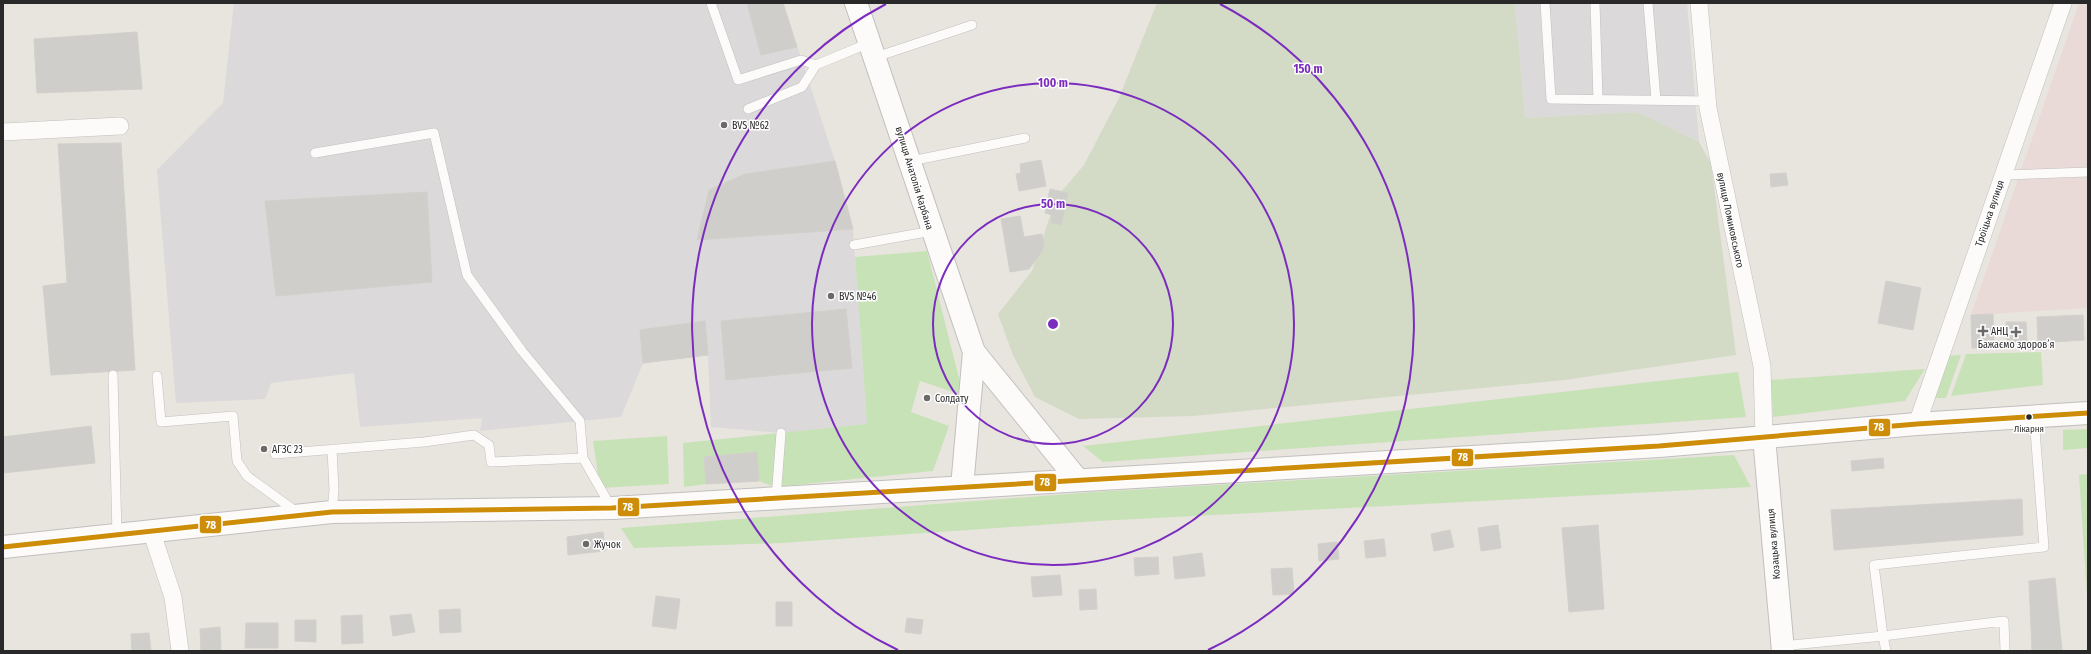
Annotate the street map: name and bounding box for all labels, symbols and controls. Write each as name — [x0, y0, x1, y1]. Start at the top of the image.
text: 150 m — [1293, 62, 1323, 76]
text: 100 m — [1038, 76, 1068, 90]
marker: BVS №62 — [719, 120, 729, 130]
place label: BVS №62 — [732, 120, 770, 132]
street label: вулиця Анатолія Карбана — [893, 125, 936, 231]
street label: вулиця Ломиковського — [1714, 171, 1746, 269]
street label: Троїцька вулиця — [1973, 179, 2007, 248]
text: 50 m — [1041, 197, 1065, 211]
marker: BVS №46 — [826, 291, 836, 301]
place label: BVS №46 — [839, 291, 876, 303]
centre of rings — [1046, 317, 1060, 331]
marker: АНЦ — [1978, 326, 1988, 336]
place label: АНЦ — [1991, 326, 2008, 338]
marker: Бажаємо здоровʼя — [2011, 327, 2021, 337]
place label: Бажаємо здоровʼя — [1978, 339, 2054, 351]
marker: Солдату — [922, 393, 932, 403]
place label: Солдату — [935, 393, 969, 405]
marker: Лікарня — [2024, 412, 2034, 422]
line badge: 78 — [1868, 418, 1891, 437]
text: 78 — [1874, 421, 1884, 434]
place label: Лікарня — [2014, 424, 2044, 434]
marker: АГЗС 23 — [259, 444, 269, 454]
place label: АГЗС 23 — [272, 444, 303, 456]
line badge: 78 — [1451, 448, 1474, 467]
text: 78 — [1458, 451, 1468, 464]
line badge: 78 — [1034, 473, 1057, 492]
text: 78 — [1040, 476, 1050, 489]
line badge: 78 — [617, 497, 640, 517]
text: 78 — [623, 501, 633, 514]
street label: Козацька вулиця — [1765, 508, 1783, 580]
line badge: 78 — [199, 515, 222, 534]
text: 78 — [206, 519, 216, 532]
marker: Жучок — [581, 539, 591, 549]
place label: Жучок — [594, 539, 621, 551]

